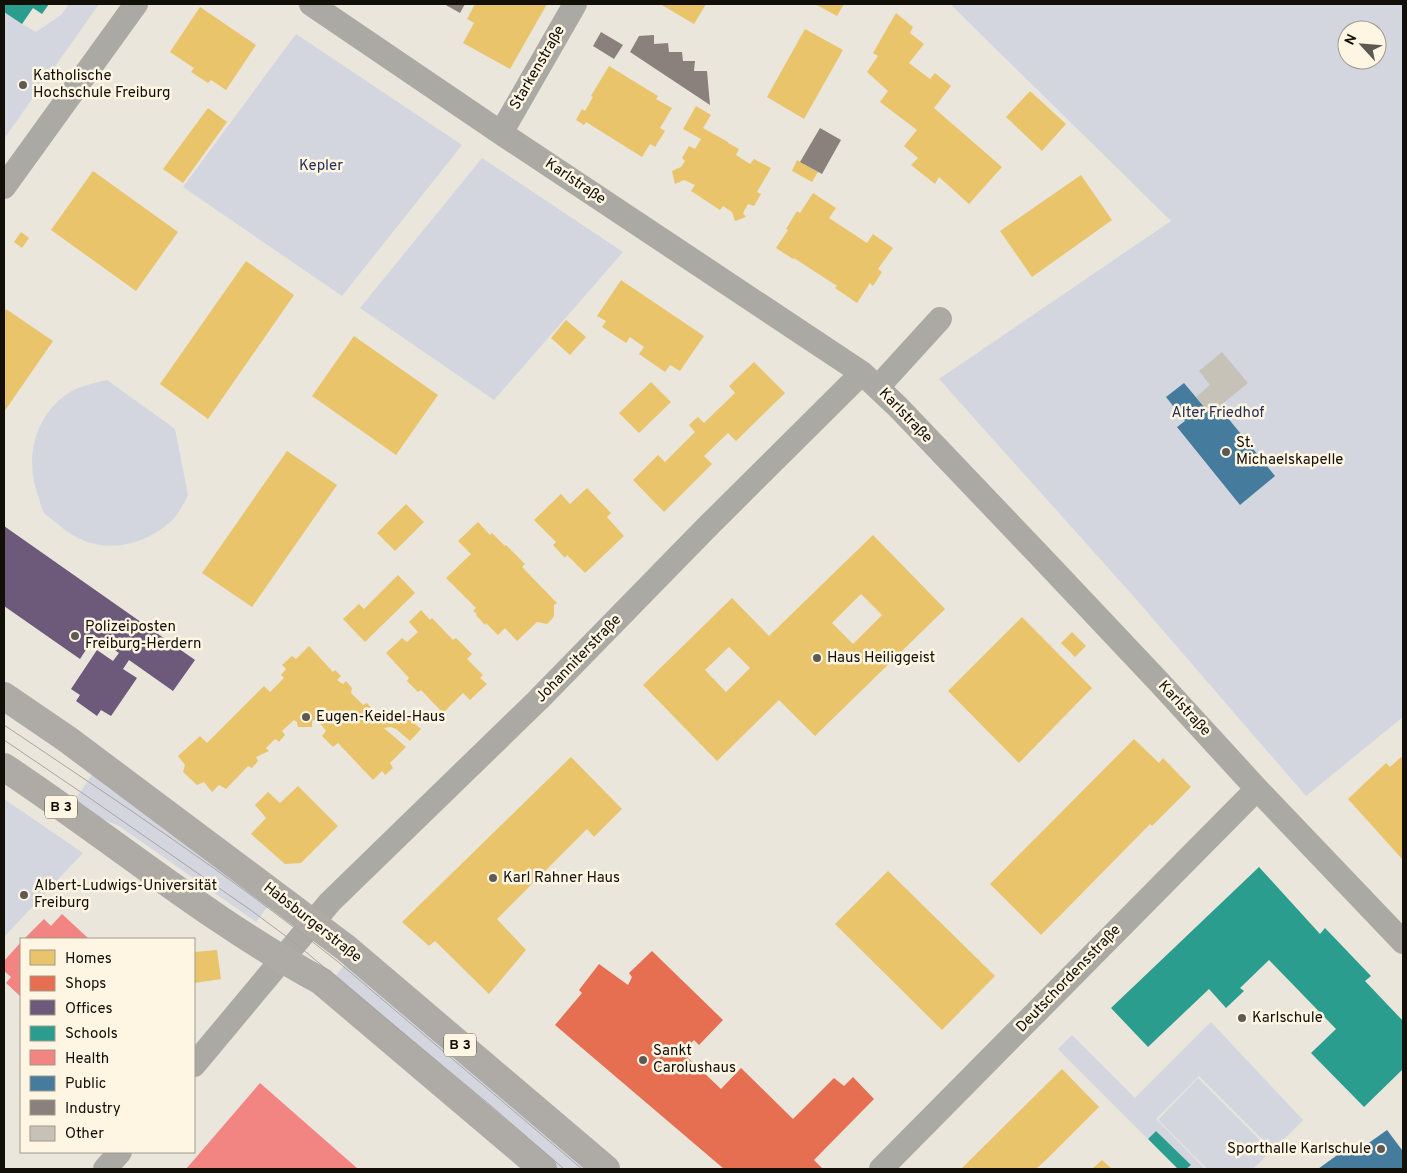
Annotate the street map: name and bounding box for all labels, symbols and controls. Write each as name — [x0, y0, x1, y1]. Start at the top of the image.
north arrow — [1337, 20, 1387, 70]
street label: Starkenstraße — [506, 22, 570, 114]
text: N — [1342, 32, 1362, 48]
place label: Katholische Hochschule Freiburg — [33, 67, 170, 103]
marker: Katholische Hochschule Freiburg — [17, 79, 29, 91]
street label: Karlstraße — [541, 155, 609, 209]
park label: Kepler — [299, 157, 343, 176]
street label: Karlstraße — [874, 385, 936, 447]
park label: Alter Friedhof — [1172, 404, 1264, 423]
place label: St. Michaelskapelle — [1236, 434, 1343, 470]
marker: St. Michaelskapelle — [1220, 446, 1232, 458]
street label: Johanniterstraße — [532, 611, 626, 707]
place label: Polizeiposten Freiburg-Herdern — [85, 618, 201, 654]
marker: Polizeiposten Freiburg-Herdern — [69, 630, 81, 642]
place label: Haus Heiliggeist — [827, 649, 935, 668]
marker: Haus Heiliggeist — [811, 652, 823, 664]
street label: Karlstraße — [1153, 677, 1215, 741]
place label: Eugen-Keidel-Haus — [316, 708, 445, 727]
marker: Eugen-Keidel-Haus — [300, 711, 312, 723]
road number: B 3 — [45, 796, 77, 819]
place label: Karl Rahner Haus — [503, 869, 620, 888]
marker: Karl Rahner Haus — [487, 872, 499, 884]
place label: Albert-Ludwigs-Universität Freiburg — [34, 877, 217, 913]
street label: Habsburgerstraße — [259, 879, 365, 967]
marker: Albert-Ludwigs-Universität Freiburg — [18, 889, 30, 901]
street label: Deutschordensstraße — [1013, 921, 1125, 1037]
legend — [20, 938, 195, 1153]
text: Homes — [65, 950, 112, 969]
text: Shops — [65, 975, 106, 994]
text: Offices — [65, 1000, 112, 1019]
place label: Karlschule — [1252, 1009, 1323, 1028]
marker: Karlschule — [1236, 1012, 1248, 1024]
text: Schools — [65, 1025, 118, 1044]
road number: B 3 — [444, 1034, 476, 1056]
place label: Sankt Carolushaus — [653, 1042, 736, 1078]
text: Health — [65, 1050, 109, 1069]
marker: Sankt Carolushaus — [637, 1054, 649, 1066]
text: Public — [65, 1075, 106, 1094]
text: Industry — [65, 1100, 121, 1119]
text: Other — [65, 1125, 104, 1144]
place label: Sporthalle Karlschule — [1227, 1140, 1371, 1159]
marker: Sporthalle Karlschule — [1375, 1143, 1387, 1155]

